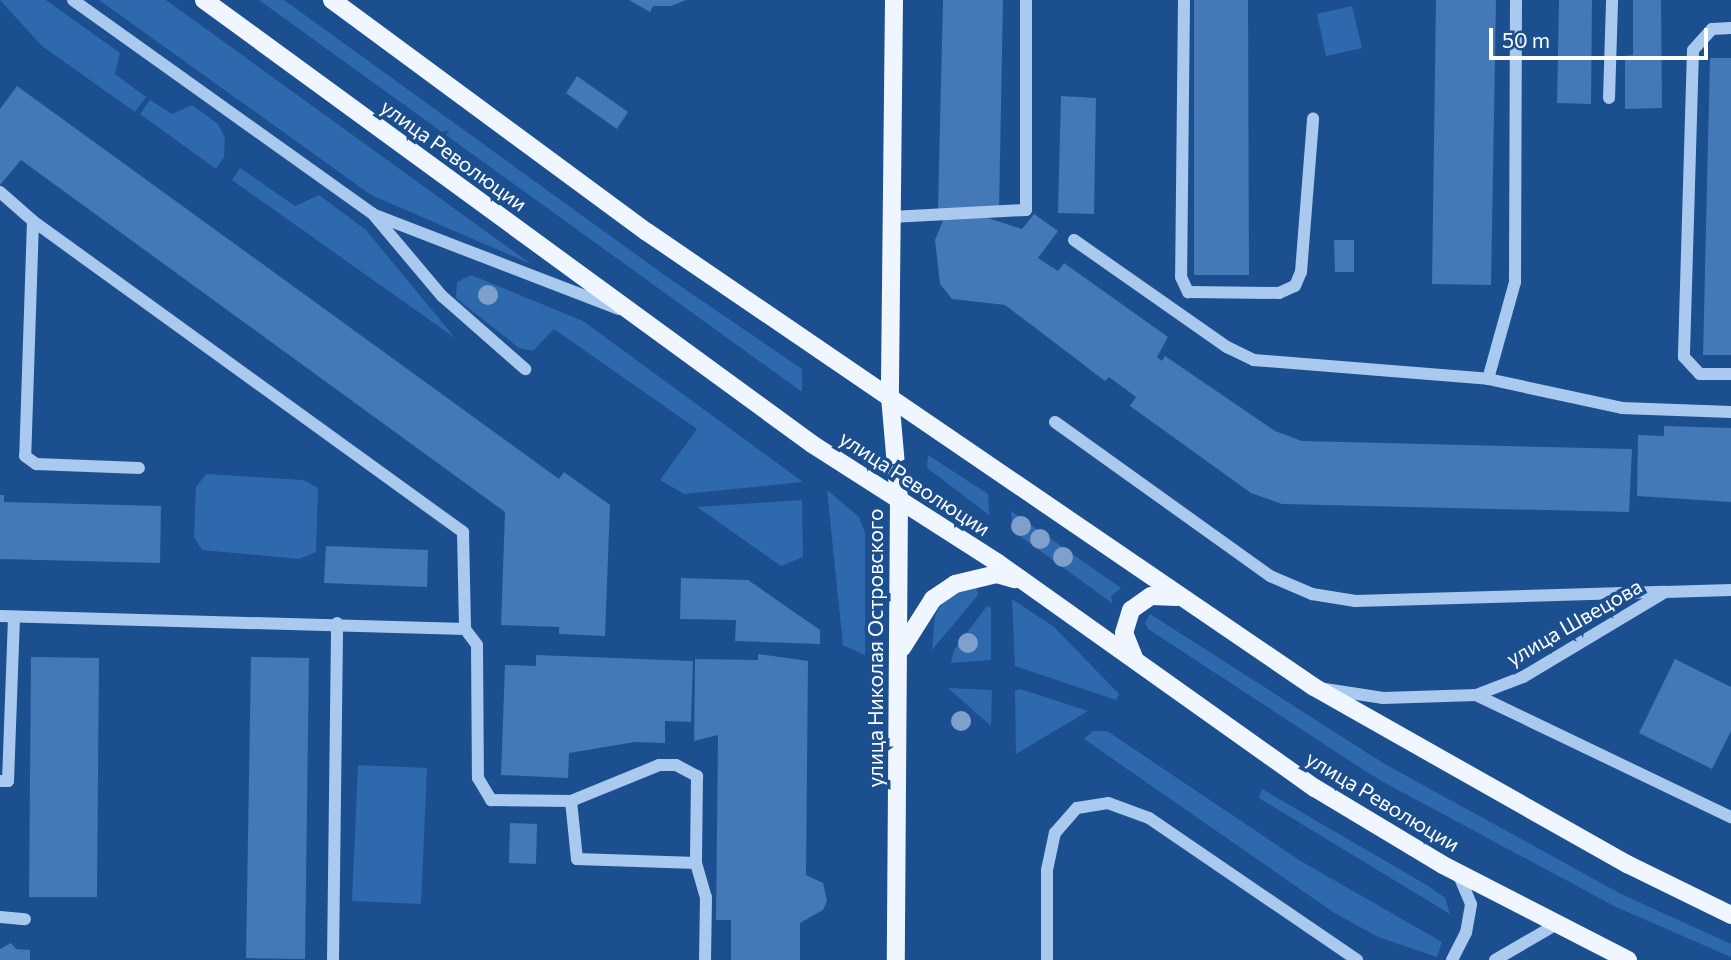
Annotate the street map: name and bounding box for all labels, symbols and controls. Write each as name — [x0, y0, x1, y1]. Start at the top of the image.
scale bar — [1493, 14, 1712, 58]
text: 50 m — [1502, 27, 1550, 52]
street label: улица Революции — [376, 94, 532, 216]
street label: улица Революции — [835, 425, 995, 541]
street label: улица Николая Островского — [862, 508, 888, 788]
street label: улица Швецова — [1502, 573, 1646, 671]
street label: улица Революции — [1302, 745, 1464, 857]

